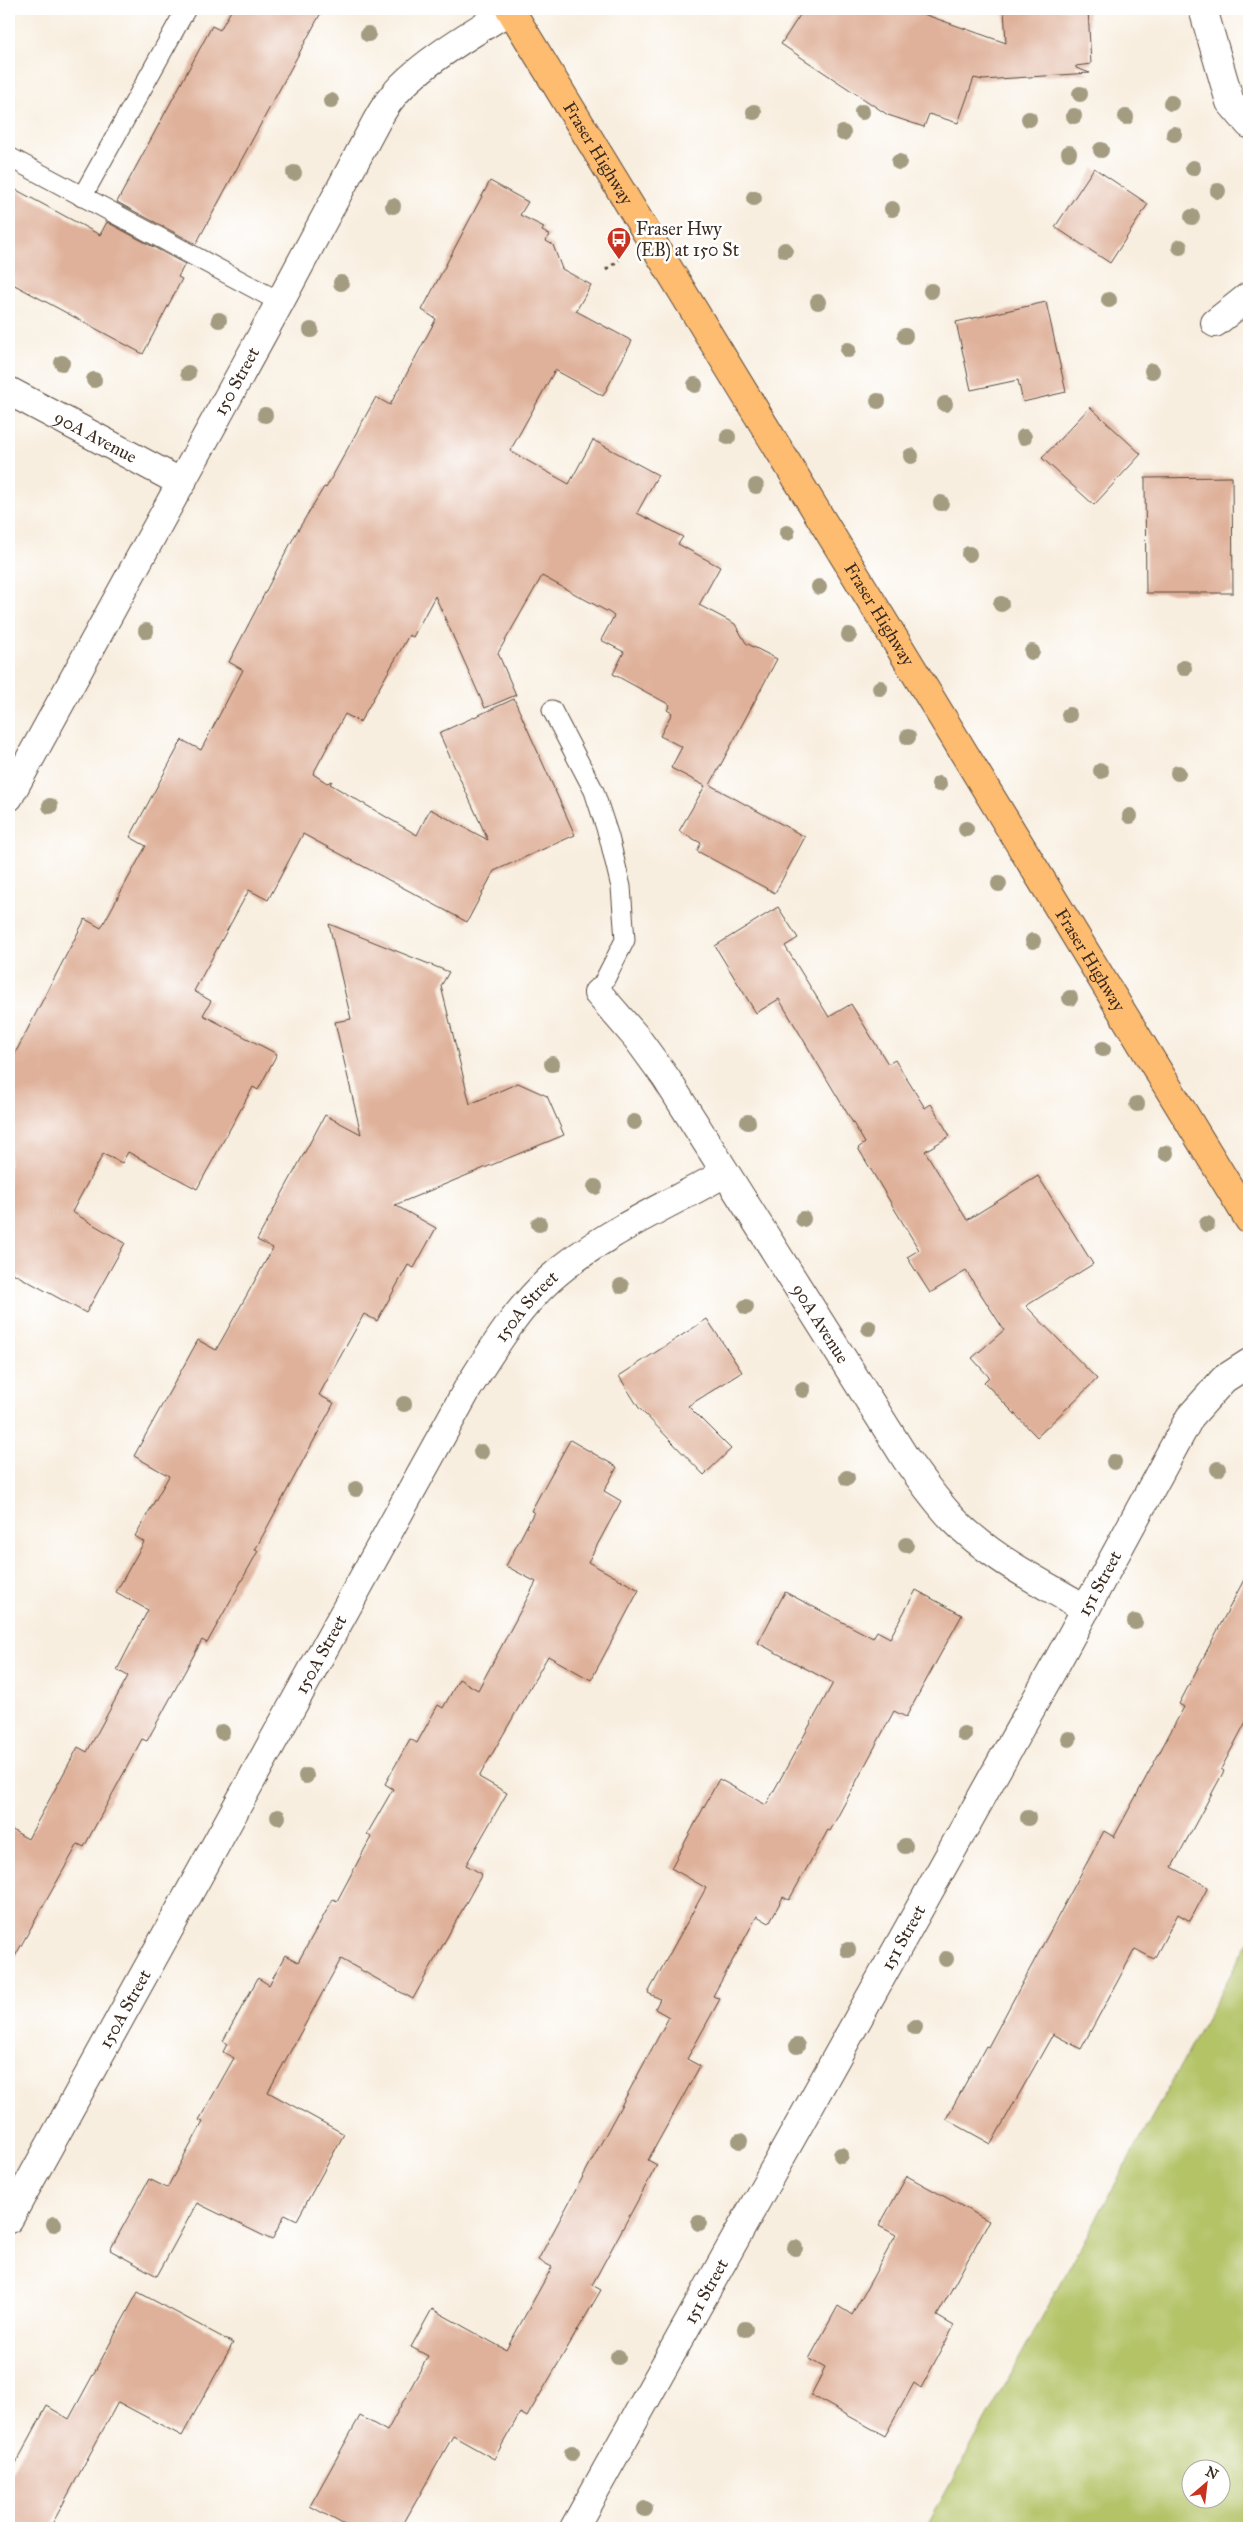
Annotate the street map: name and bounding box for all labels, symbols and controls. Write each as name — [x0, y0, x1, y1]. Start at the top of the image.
street label: Fraser Highway — [558, 98, 638, 209]
place label: Fraser Hwy (EB) at 150 St — [636, 218, 740, 262]
bus stop icon: Fraser Hwy (EB) at 150 St — [606, 226, 632, 260]
street label: 150 Street — [209, 343, 264, 419]
street label: 90A Avenue — [51, 406, 141, 468]
street label: Fraser Highway — [840, 559, 919, 670]
street label: Fraser Highway — [1050, 904, 1130, 1016]
street label: 150A Street — [490, 1266, 563, 1346]
street label: 90A Avenue — [787, 1279, 854, 1367]
street label: 151 Street — [1073, 1546, 1127, 1620]
street label: 150A Street — [290, 1611, 352, 1698]
street label: 151 Street — [876, 1901, 931, 1974]
street label: 150A Street — [94, 1965, 156, 2052]
street label: 151 Street — [679, 2254, 733, 2328]
north arrow — [1180, 2460, 1230, 2510]
text: N — [1203, 2463, 1221, 2483]

